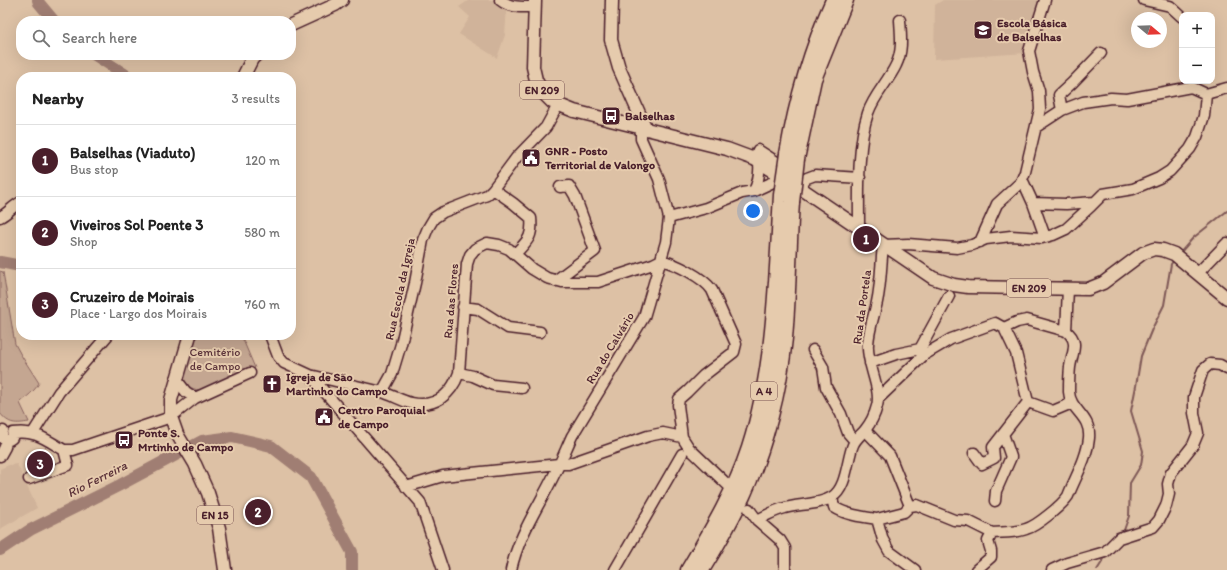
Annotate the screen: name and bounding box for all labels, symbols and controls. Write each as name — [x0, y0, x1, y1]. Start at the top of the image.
north arrow — [1131, 12, 1167, 48]
map controls — [1179, 12, 1215, 84]
button: + — [1179, 12, 1215, 48]
search box — [16, 16, 296, 60]
place label: Escola Básica de Balselhas — [997, 16, 1067, 44]
school or university icon: Escola Básica de Balselhas — [972, 19, 994, 41]
icon: search — [30, 27, 52, 49]
text: Search here — [62, 29, 137, 47]
button: − — [1179, 48, 1215, 84]
road number: EN 209 — [520, 81, 564, 99]
text: Nearby — [32, 88, 84, 108]
text: 3 results — [231, 91, 280, 106]
bus stop icon: Balselhas — [600, 105, 622, 127]
place label: Balselhas — [625, 109, 676, 123]
text: Balselhas (Viaduto) — [70, 144, 195, 162]
place label: GNR - Posto Territorial de Valongo — [544, 144, 655, 173]
public building icon: GNR - Posto Territorial de Valongo — [520, 147, 542, 169]
text: 1 — [42, 153, 48, 168]
text: 120 m — [245, 153, 280, 168]
text: Bus stop — [70, 162, 118, 177]
your location — [743, 201, 763, 221]
text: Viveiros Sol Poente 3 — [70, 216, 203, 234]
pin: 1 — [853, 224, 879, 254]
text: 2 — [42, 225, 48, 240]
text: 580 m — [244, 225, 280, 240]
text: Shop — [70, 234, 97, 249]
street label: Rua Escola da Igreja — [382, 236, 418, 341]
street label: Rua das Flores — [441, 263, 461, 339]
street label: Rua da Portela — [850, 268, 874, 345]
road number: EN 209 — [1007, 279, 1051, 297]
text: Cruzeiro de Moirais — [70, 288, 194, 306]
text: 3 — [41, 297, 49, 312]
text: 760 m — [245, 297, 280, 312]
text: Place · Largo dos Moirais — [70, 306, 207, 321]
street label: Rua do Calvário — [583, 310, 637, 386]
park label: Cemitério de Campo — [190, 345, 240, 373]
place label: Igreja de São Martinho do Campo — [286, 370, 388, 399]
church icon: Igreja de São Martinho do Campo — [261, 373, 283, 395]
road number: A 4 — [751, 382, 777, 400]
place label: Centro Paroquial de Campo — [338, 403, 426, 432]
public building icon: Centro Paroquial de Campo — [313, 406, 335, 428]
place label: Ponte S. Mrtinho de Campo — [138, 426, 233, 455]
bus stop icon: Ponte S. Mrtinho de Campo — [113, 429, 135, 451]
pin: 3 — [27, 449, 53, 479]
water label: Rio Ferreira — [65, 457, 130, 500]
pin: 2 — [245, 497, 271, 527]
road number: EN 15 — [197, 506, 233, 524]

